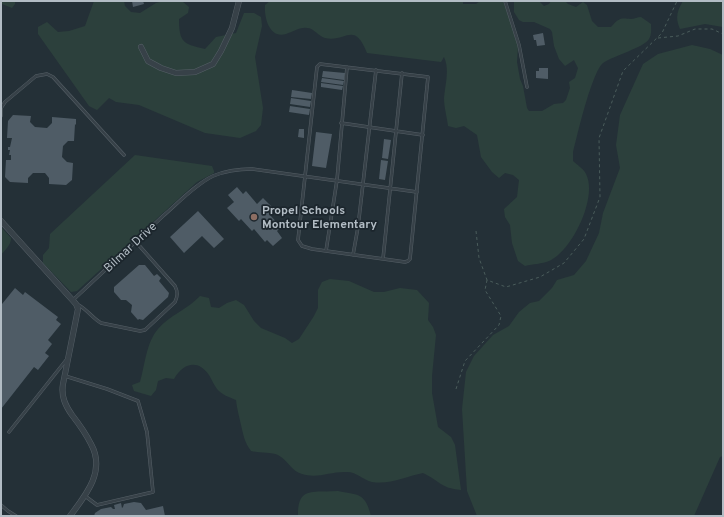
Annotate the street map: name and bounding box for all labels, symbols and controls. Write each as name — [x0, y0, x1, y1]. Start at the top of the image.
place label: Propel Schools Montour Elementary — [262, 203, 377, 233]
marker: Propel Schools Montour Elementary — [249, 212, 259, 222]
street label: Bilmar Drive — [101, 219, 161, 276]

